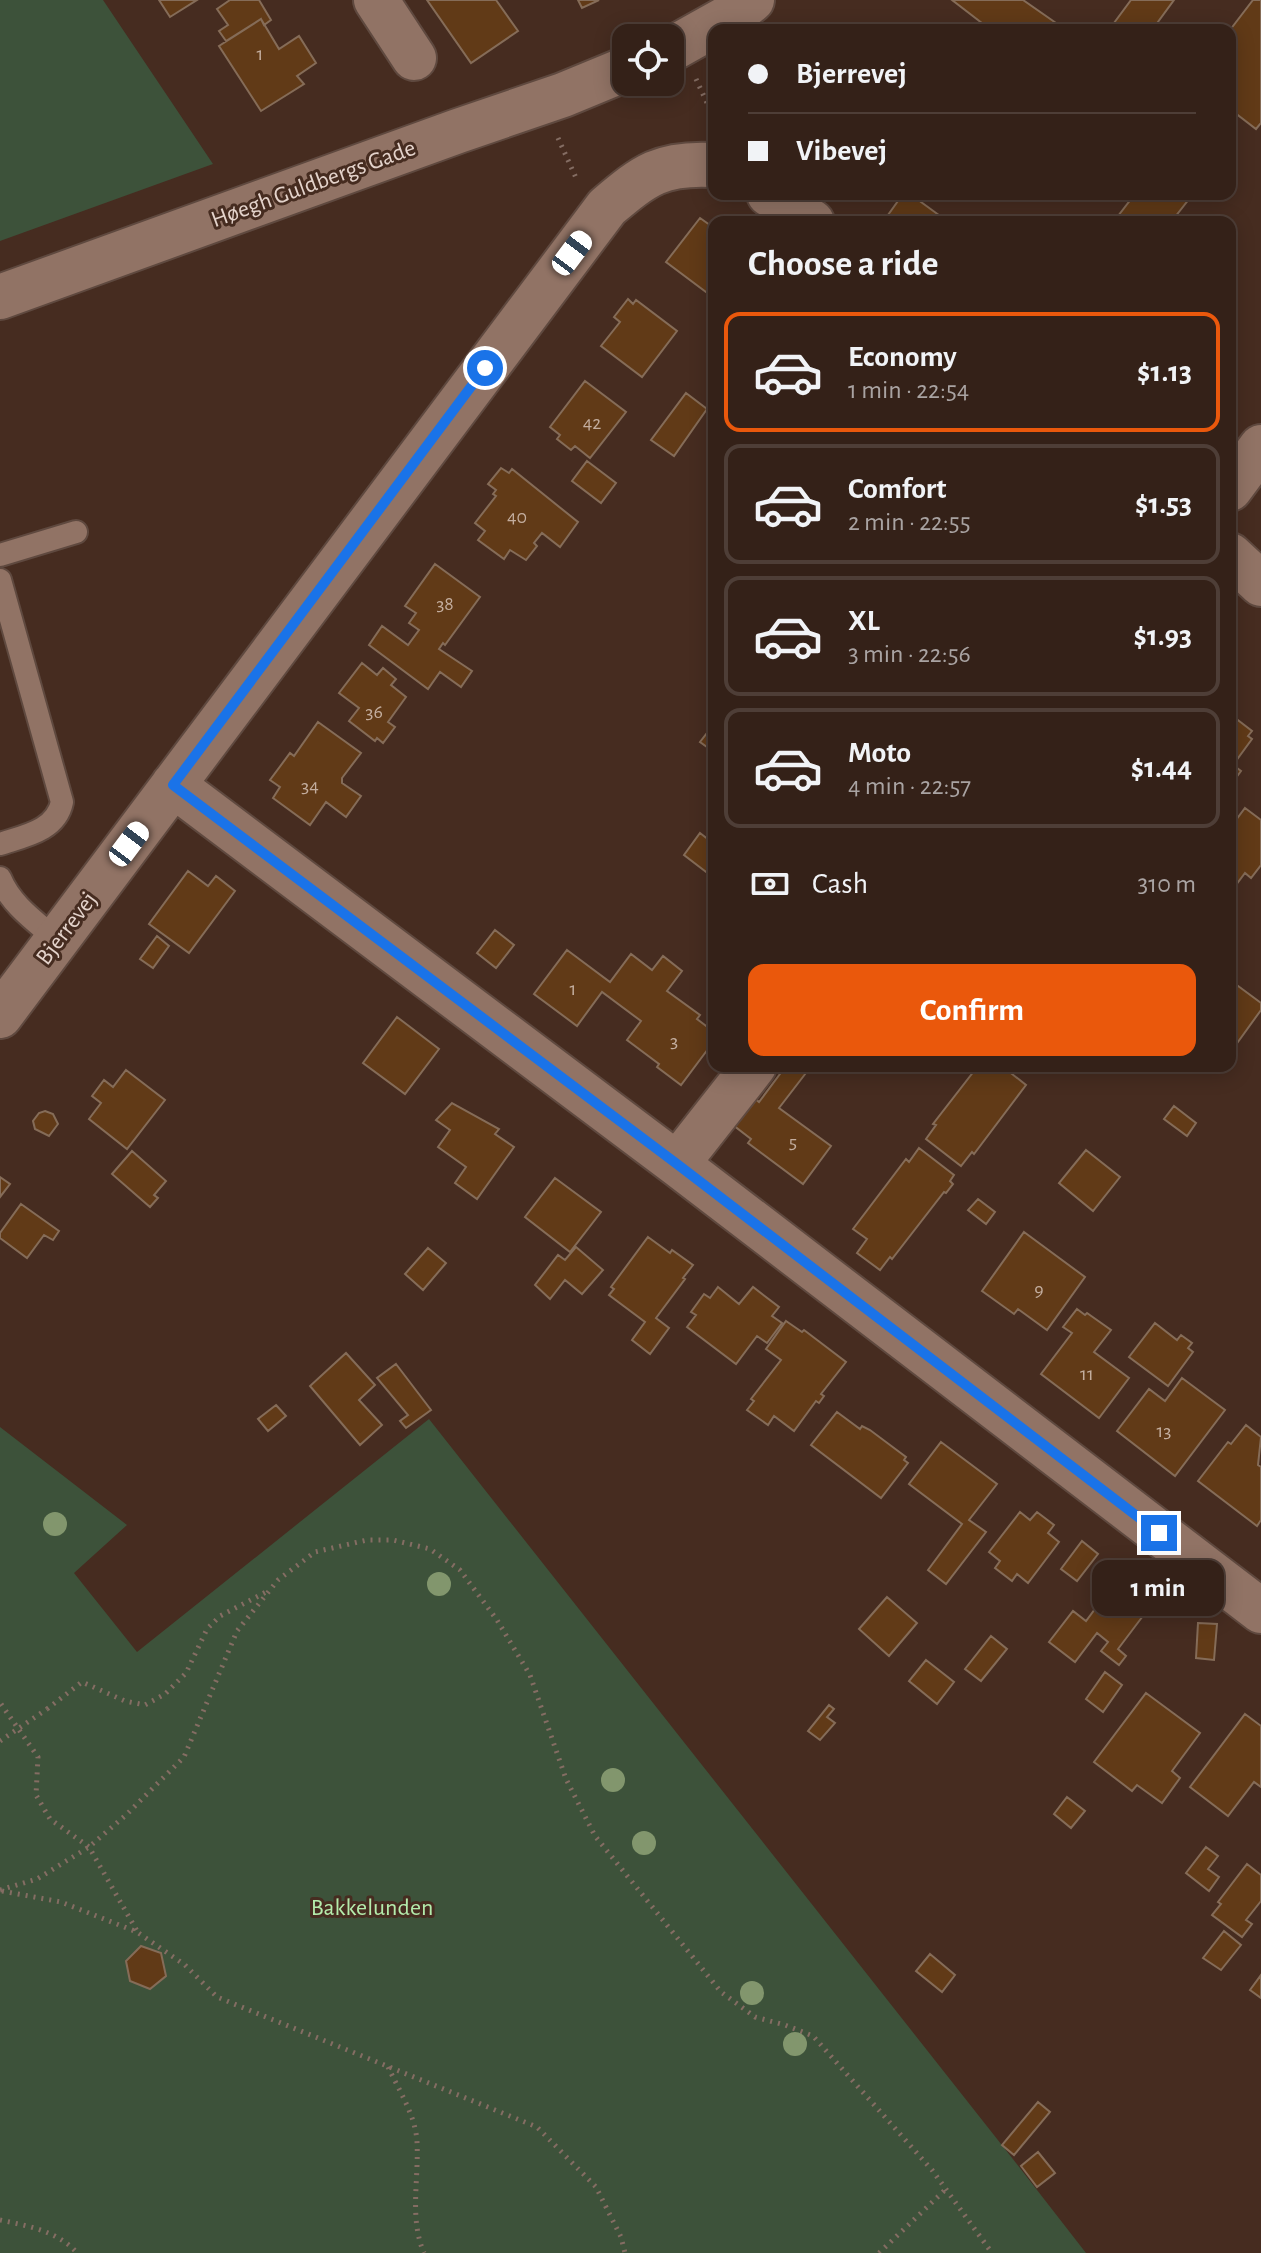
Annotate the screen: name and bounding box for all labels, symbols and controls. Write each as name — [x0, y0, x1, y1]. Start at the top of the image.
map controls — [612, 24, 684, 96]
button: locate — [612, 24, 684, 96]
house number: 1 — [257, 44, 263, 64]
text: Bjerrevej — [796, 59, 907, 89]
street label: Høegh Guldbergs Gade — [208, 136, 419, 232]
text: Vibevej — [796, 136, 887, 166]
car — [548, 227, 596, 279]
text: Choose a ride — [748, 246, 938, 282]
icon: car — [752, 336, 824, 408]
text: Economy — [848, 342, 957, 372]
route start — [467, 350, 503, 386]
text: $1.13 — [1137, 357, 1192, 387]
text: 1 min · 22:54 — [848, 377, 969, 403]
house number: 42 — [583, 413, 601, 433]
icon: car — [752, 468, 824, 540]
text: Comfort — [848, 474, 947, 504]
text: $1.53 — [1135, 489, 1192, 519]
house number: 40 — [507, 507, 527, 527]
text: 2 min · 22:55 — [848, 509, 971, 535]
house number: 38 — [436, 594, 454, 614]
icon: car — [752, 600, 824, 672]
text: XL — [848, 606, 880, 636]
text: $1.93 — [1133, 621, 1192, 651]
text: 3 min · 22:56 — [848, 641, 971, 667]
house number: 36 — [365, 702, 383, 722]
icon: car — [752, 732, 824, 804]
text: Moto — [848, 738, 911, 768]
text: $1.44 — [1131, 753, 1192, 783]
text: 4 min · 22:57 — [848, 773, 971, 799]
house number: 34 — [301, 776, 319, 796]
car — [105, 818, 153, 870]
icon: cash — [748, 862, 792, 906]
text: Cash — [812, 869, 868, 899]
text: 310 m — [1138, 871, 1196, 897]
street label: Bjerrevej — [32, 888, 102, 969]
button: Confirm — [748, 964, 1196, 1056]
house number: 1 — [570, 979, 576, 999]
house number: 3 — [670, 1031, 678, 1051]
house number: 5 — [789, 1132, 797, 1152]
house number: 9 — [1034, 1280, 1044, 1300]
house number: 11 — [1080, 1364, 1094, 1384]
house number: 13 — [1156, 1421, 1172, 1441]
route end — [1141, 1515, 1177, 1551]
callout: 1 min — [1093, 1561, 1225, 1617]
text: 1 min — [1131, 1575, 1185, 1601]
park label: Bakkelunden — [311, 1896, 433, 1920]

